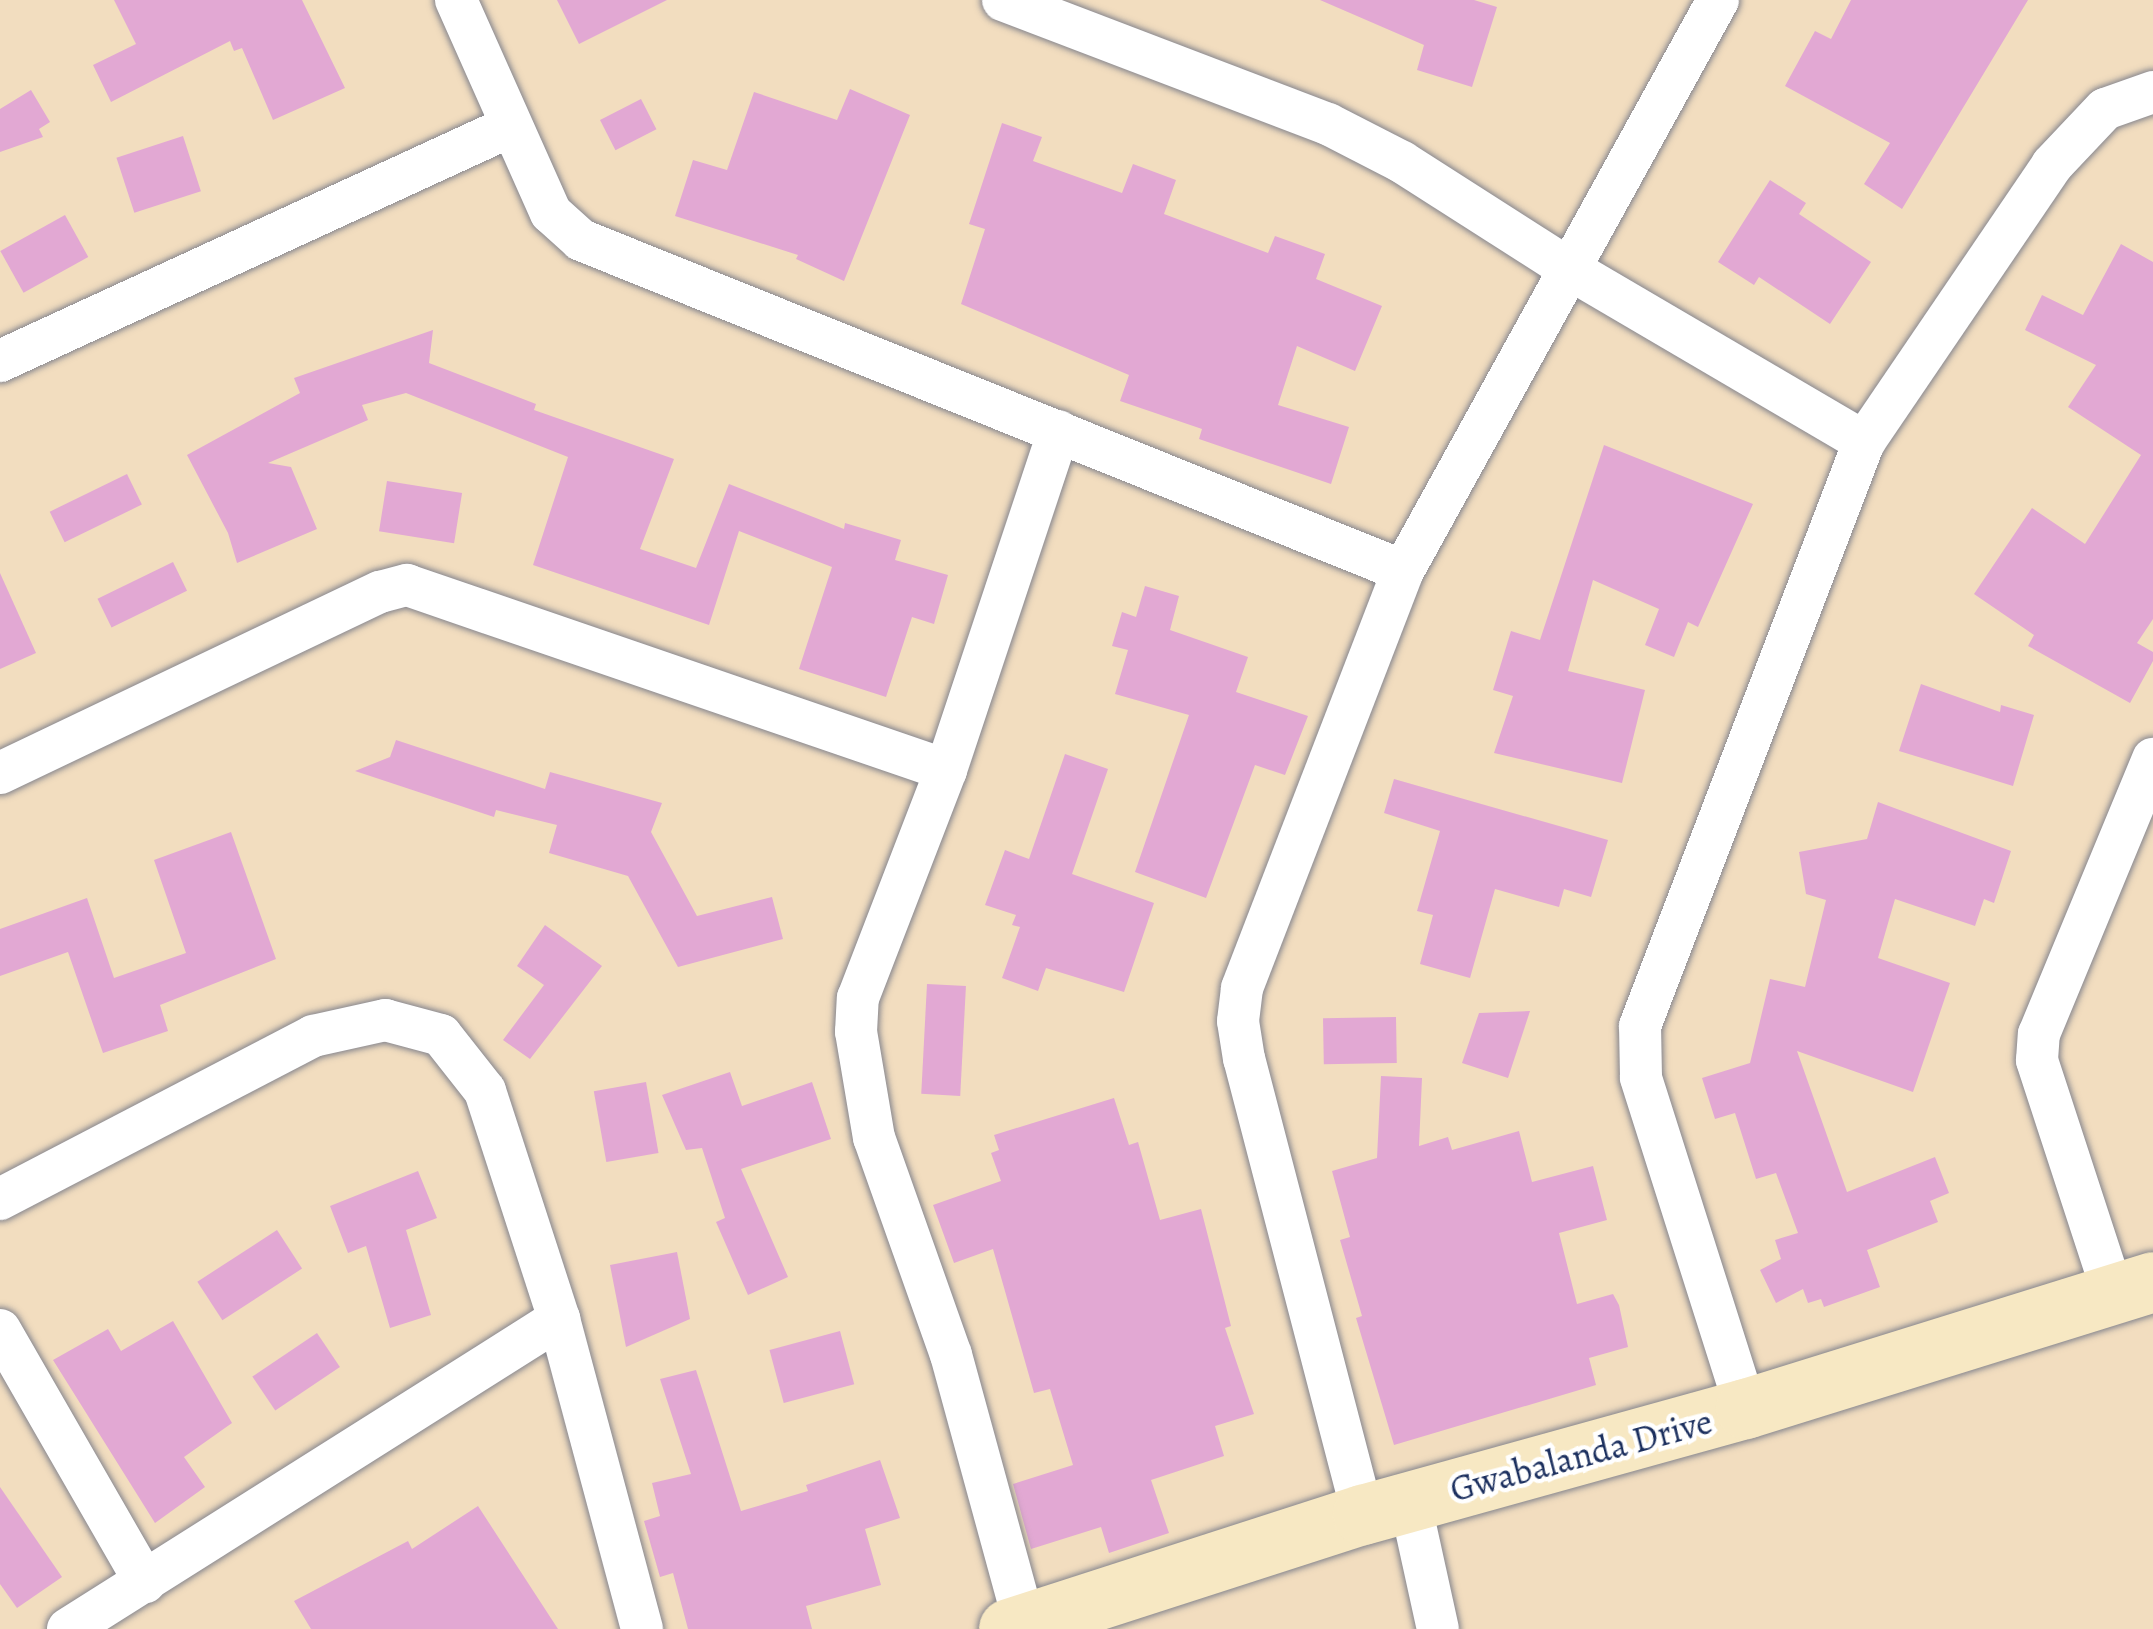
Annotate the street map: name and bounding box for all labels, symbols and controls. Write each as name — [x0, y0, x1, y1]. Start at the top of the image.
street label: Gwabalanda Drive — [1445, 1399, 1717, 1511]

